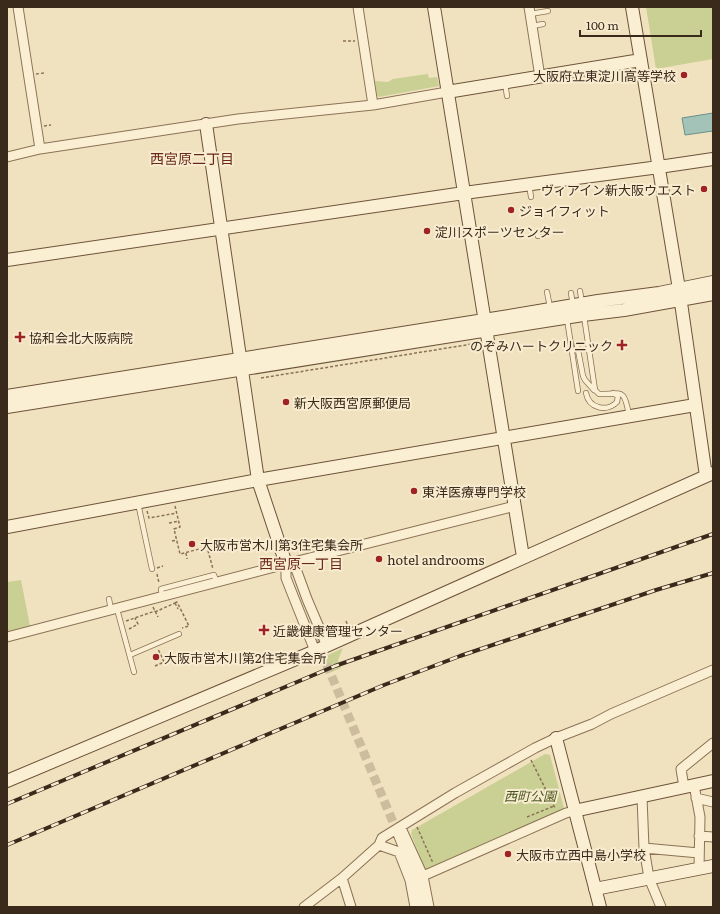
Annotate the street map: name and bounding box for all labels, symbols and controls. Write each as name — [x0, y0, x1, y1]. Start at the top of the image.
scale bar — [580, 12, 701, 38]
text: 100 m — [586, 16, 619, 34]
place label: 大阪府立東淀川高等学校 — [533, 66, 676, 85]
marker: 大阪府立東淀川高等学校 — [679, 70, 689, 80]
district label: 西宮原二丁目 — [150, 148, 234, 168]
place label: ヴィアイン新大阪ウエスト — [541, 180, 696, 199]
marker: ヴィアイン新大阪ウエスト — [699, 184, 709, 194]
place label: ジョイフィット — [519, 201, 610, 220]
marker: ジョイフィット — [506, 205, 516, 215]
place label: 淀川スポーツセンター — [435, 222, 565, 241]
marker: 淀川スポーツセンター — [422, 226, 432, 236]
place label: 協和会北大阪病院 — [29, 328, 133, 347]
marker: 協和会北大阪病院 — [14, 331, 26, 343]
place label: のぞみハートクリニック — [470, 336, 613, 355]
marker: のぞみハートクリニック — [616, 339, 628, 351]
place label: 新大阪西宮原郵便局 — [294, 393, 411, 412]
marker: 新大阪西宮原郵便局 — [281, 397, 291, 407]
place label: 東洋医療専門学校 — [422, 482, 526, 501]
marker: 東洋医療専門学校 — [409, 486, 419, 496]
place label: 大阪市営木川第3住宅集会所 — [200, 535, 363, 554]
marker: 大阪市営木川第3住宅集会所 — [187, 539, 197, 549]
place label: hotel androoms — [387, 550, 485, 569]
district label: 西宮原一丁目 — [259, 553, 343, 573]
marker: hotel androoms — [374, 554, 384, 564]
place label: 近畿健康管理センター — [273, 621, 403, 640]
marker: 近畿健康管理センター — [258, 624, 270, 636]
place label: 大阪市営木川第2住宅集会所 — [164, 648, 327, 667]
marker: 大阪市営木川第2住宅集会所 — [151, 652, 161, 662]
park label: 西町公園 — [504, 786, 558, 805]
place label: 大阪市立西中島小学校 — [516, 845, 646, 864]
marker: 大阪市立西中島小学校 — [503, 849, 513, 859]

